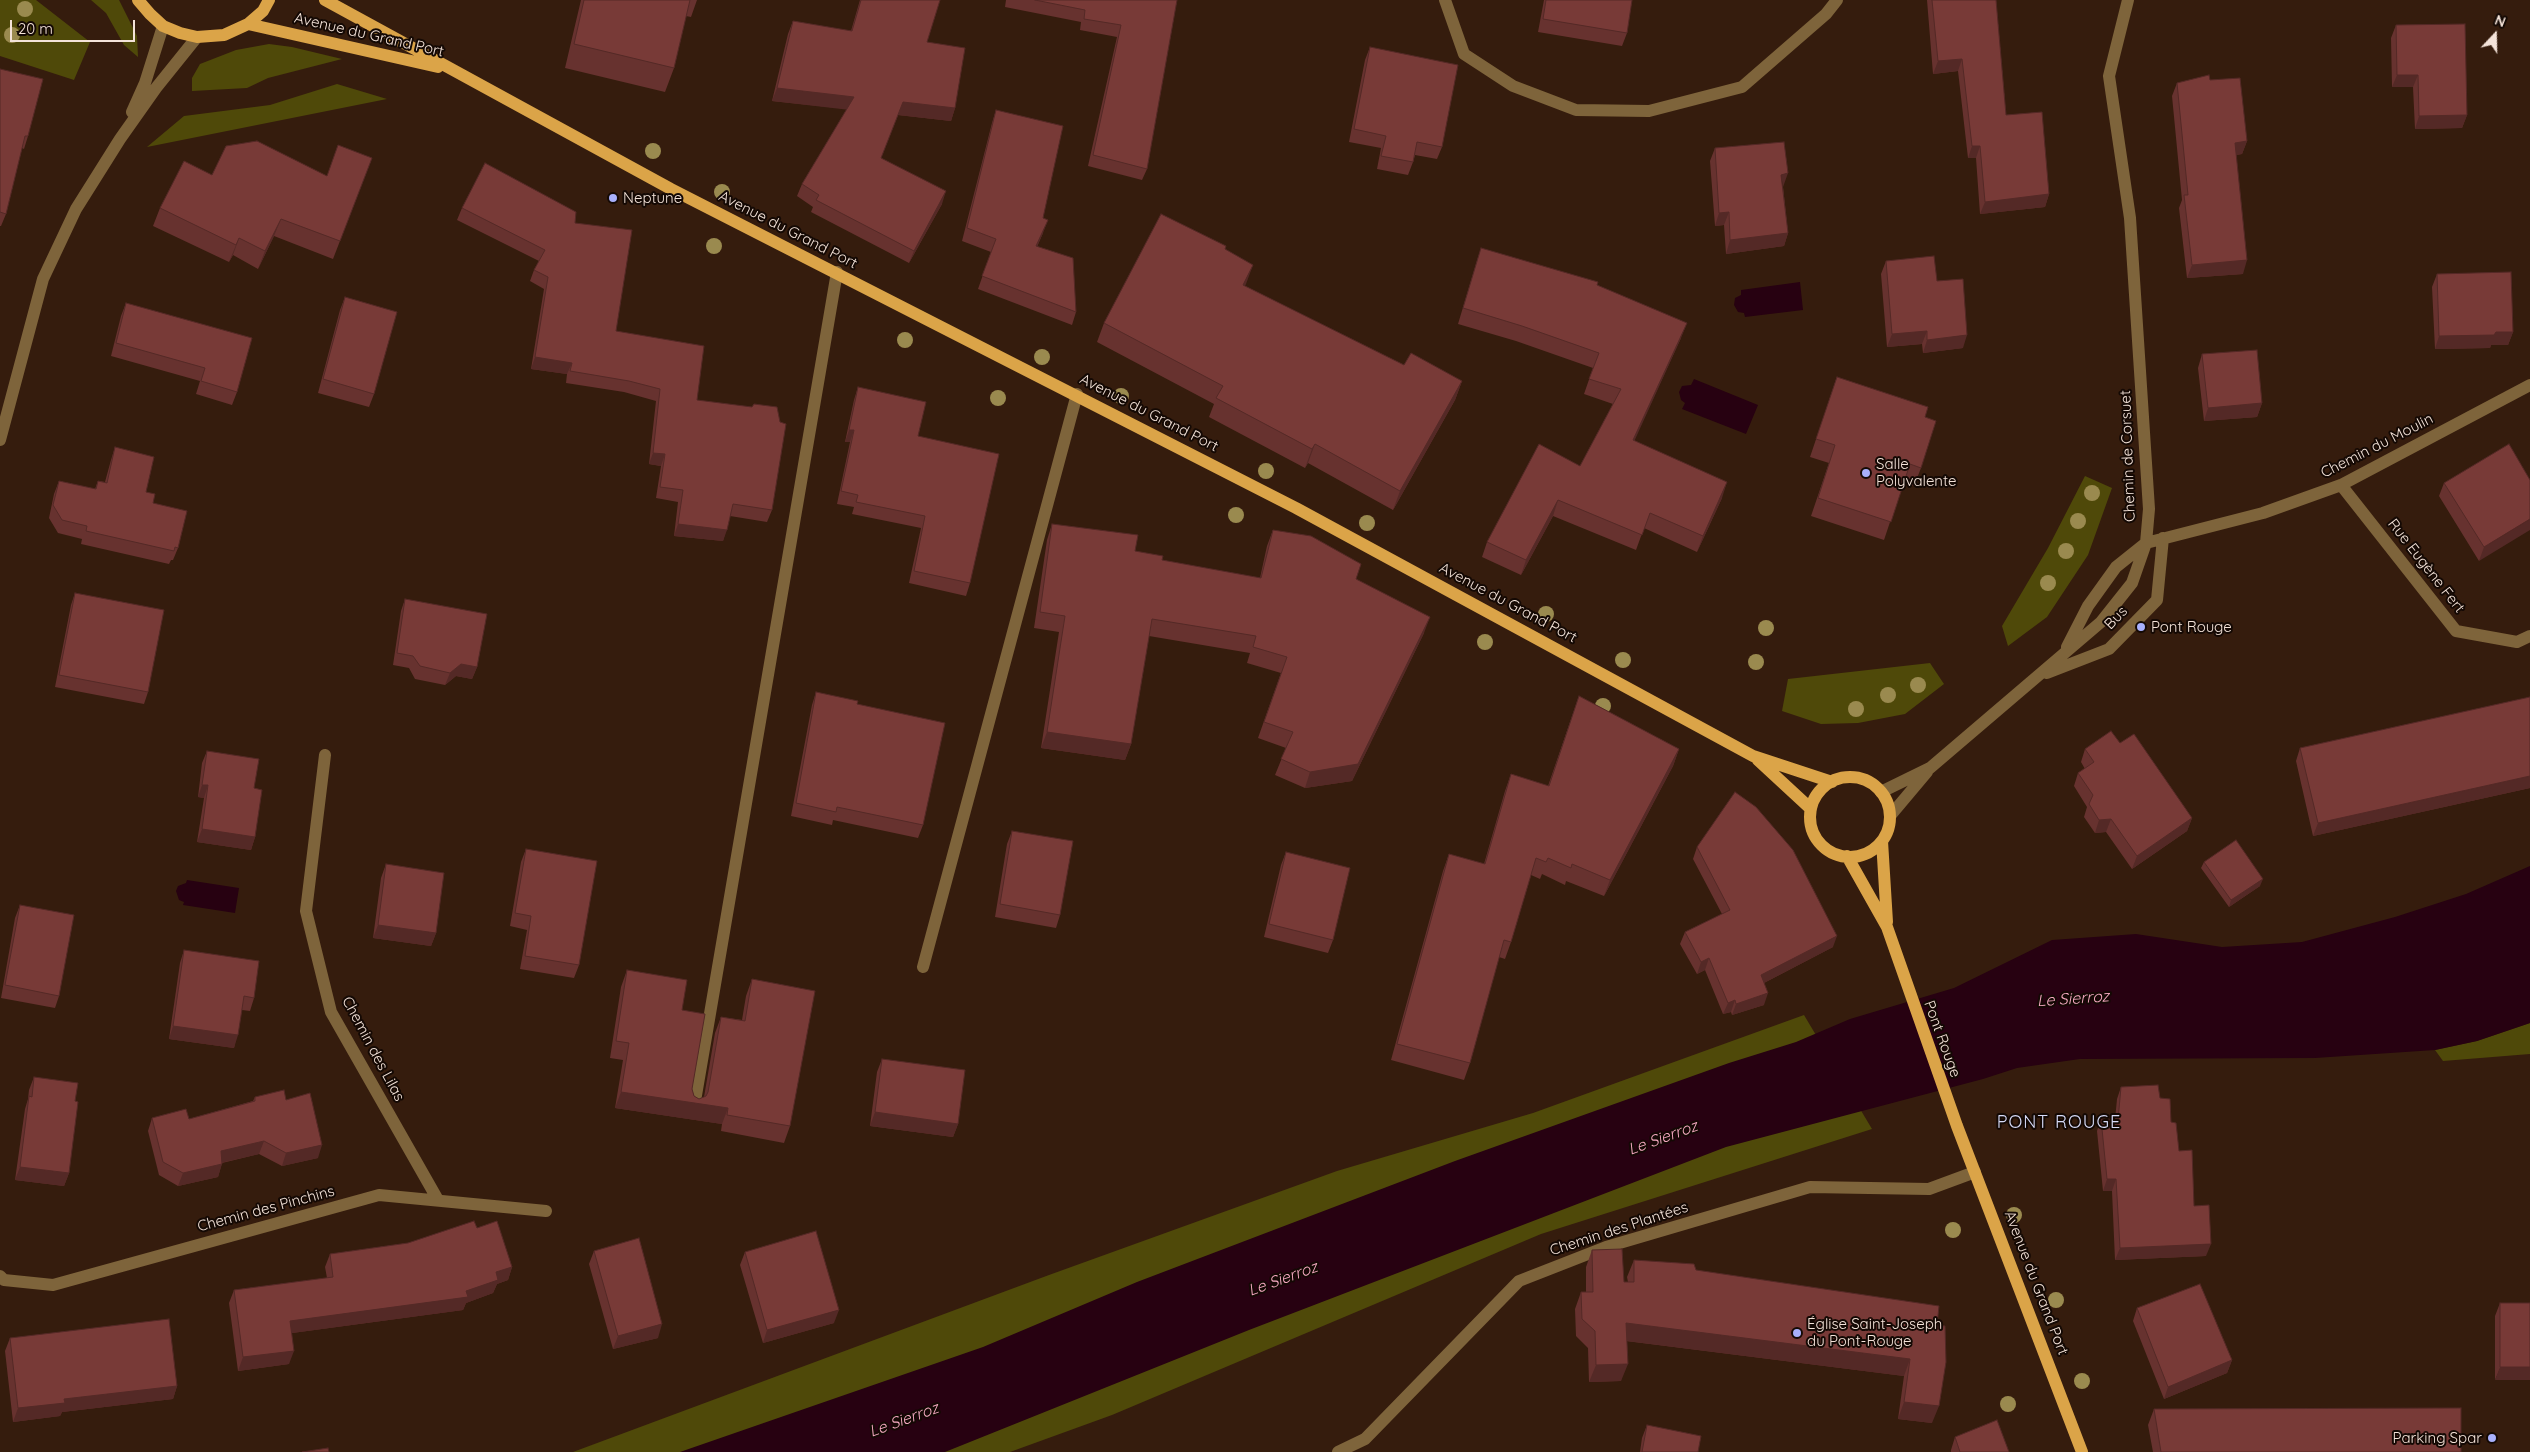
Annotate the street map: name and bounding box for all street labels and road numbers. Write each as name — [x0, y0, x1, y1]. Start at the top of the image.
street label: Avenue du Grand Port — [292, 9, 446, 61]
street label: Avenue du Grand Port — [716, 187, 860, 273]
street label: Avenue du Grand Port — [1077, 370, 1221, 456]
street label: Chemin de Corsuet — [2117, 390, 2139, 522]
street label: Chemin du Moulin — [2318, 410, 2436, 482]
street label: Rue Eugène Fert — [2384, 515, 2468, 617]
street label: Avenue du Grand Port — [1436, 559, 1580, 647]
street label: Bus — [2101, 603, 2131, 633]
street label: Chemin des Lilas — [338, 994, 408, 1104]
street label: Pont Rouge — [1920, 998, 1964, 1080]
street label: Chemin des Pinchins — [195, 1182, 337, 1236]
street label: Chemin des Plantées — [1548, 1198, 1690, 1260]
street label: Avenue du Grand Port — [2000, 1208, 2072, 1358]

